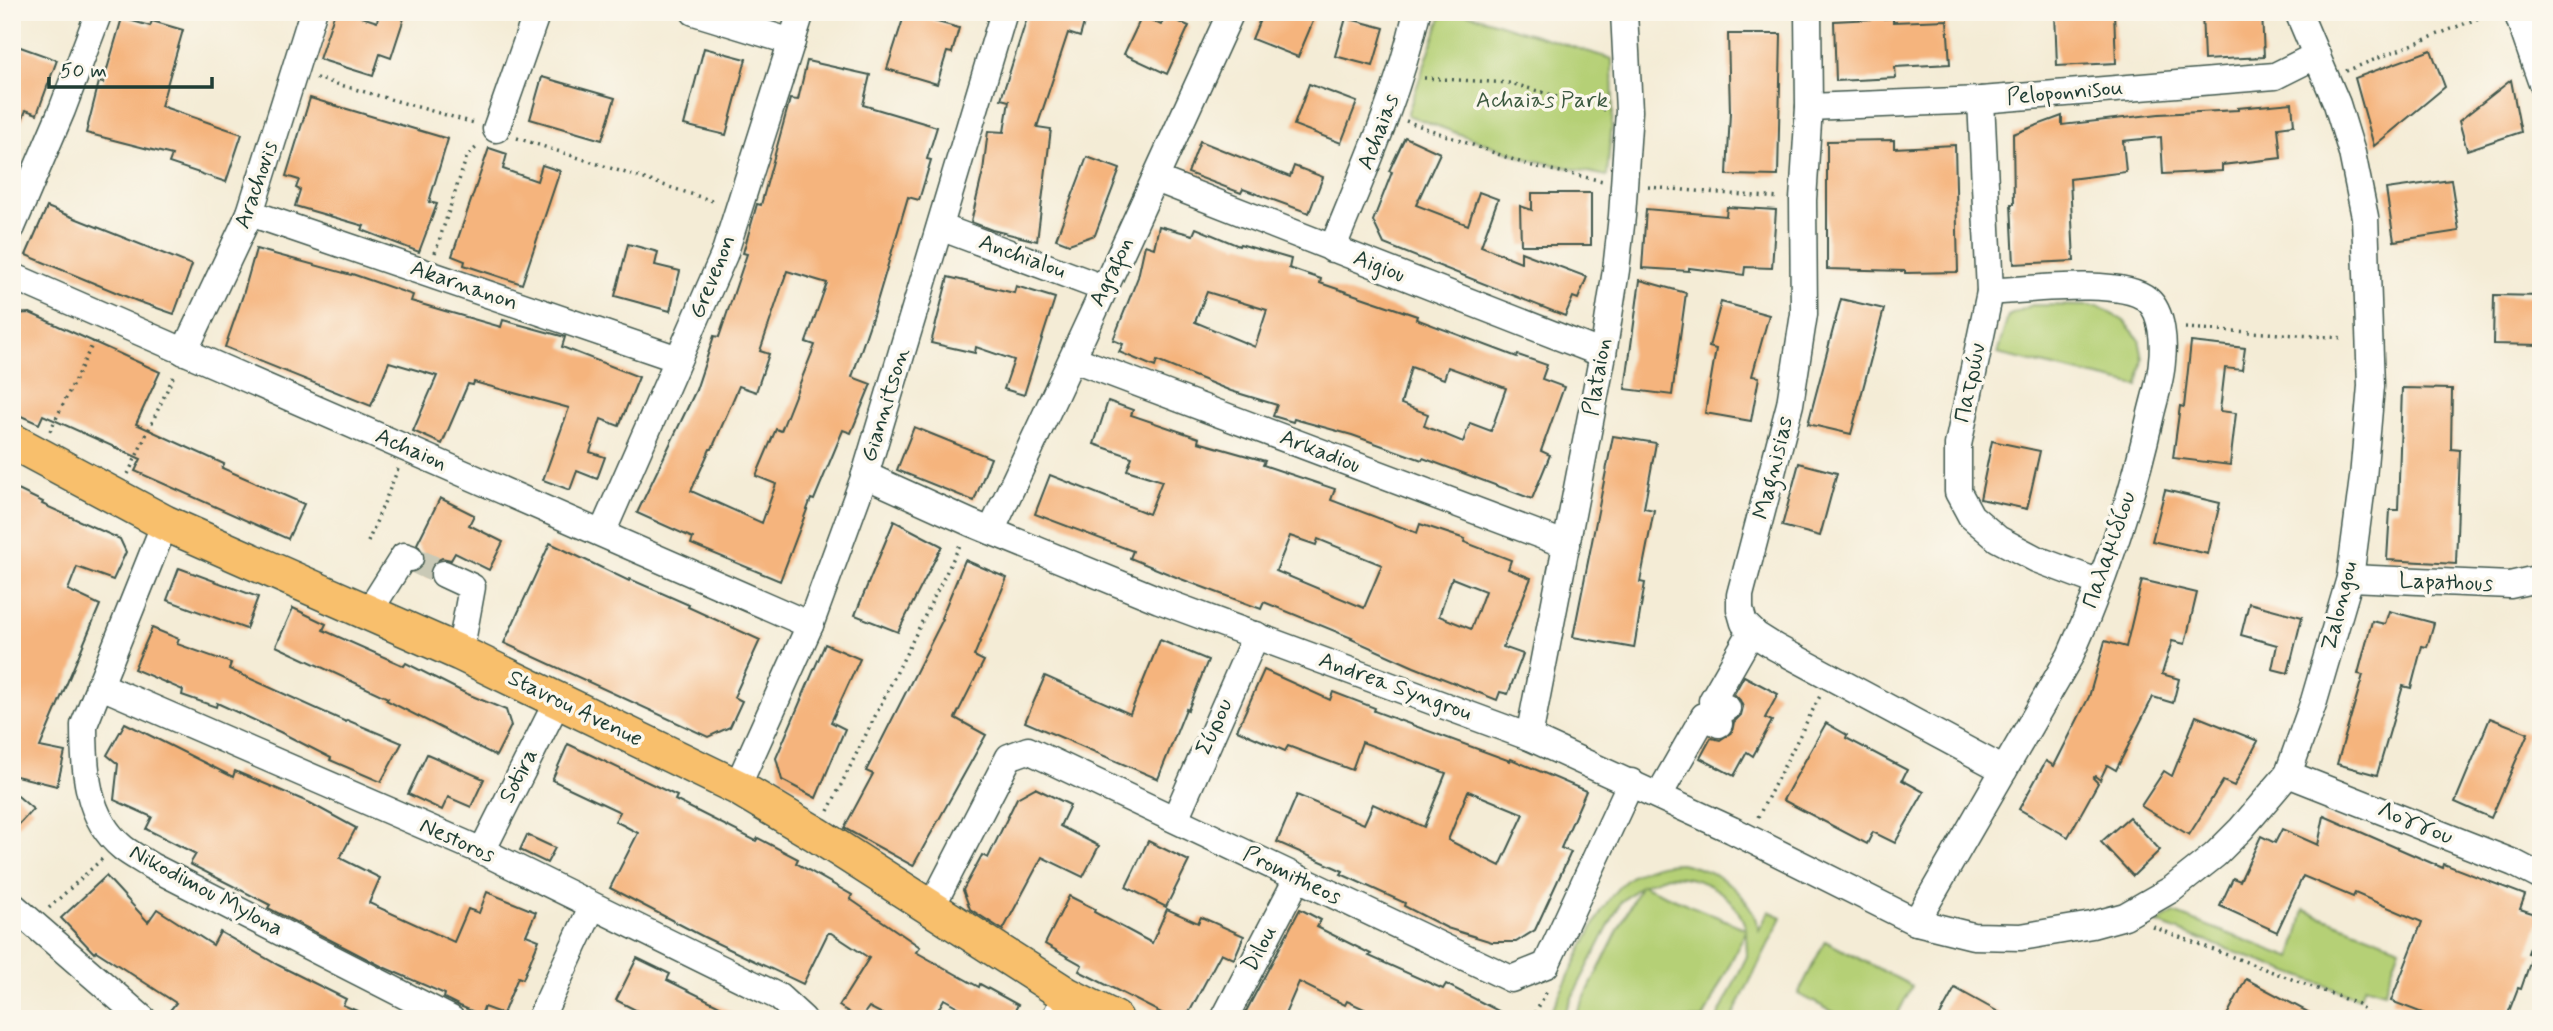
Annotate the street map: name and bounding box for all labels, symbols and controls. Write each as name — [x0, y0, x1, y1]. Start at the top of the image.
scale bar — [49, 46, 212, 90]
text: 50 m — [60, 57, 107, 85]
street label: Peloponnisou — [2006, 73, 2124, 113]
park label: Achaias Park — [1476, 86, 1608, 116]
street label: Achaias — [1351, 90, 1407, 174]
street label: Arachovis — [228, 137, 286, 233]
street label: Anchialou — [974, 227, 1070, 287]
street label: Grevenon — [683, 231, 743, 323]
street label: Agrafon — [1083, 232, 1142, 312]
street label: Aigiou — [1349, 243, 1409, 291]
street label: Akarnanon — [406, 254, 522, 318]
street label: Plataion — [1576, 336, 1620, 418]
street label: Πατρών — [1948, 341, 1994, 425]
street label: Giannitson — [854, 344, 918, 466]
street label: Magnisias — [1747, 413, 1803, 523]
street label: Achaion — [370, 421, 452, 479]
street label: Arkadiou — [1275, 423, 1365, 481]
street label: Παλαμιδίου — [2076, 488, 2144, 612]
street label: Zalongou — [2314, 558, 2366, 654]
street label: Lapathous — [2398, 566, 2494, 600]
street label: Andrea Syngrou — [1314, 645, 1476, 729]
street label: Stavrou Avenue — [503, 663, 647, 755]
street label: Σύρου — [1189, 694, 1241, 760]
street label: Sotira — [493, 743, 545, 809]
street label: Λογγου — [2373, 795, 2457, 853]
street label: Nestoros — [415, 811, 499, 871]
street label: Nikodimou Mylona — [124, 838, 288, 944]
street label: Promitheos — [1238, 839, 1346, 913]
street label: Dilou — [1235, 920, 1285, 978]

